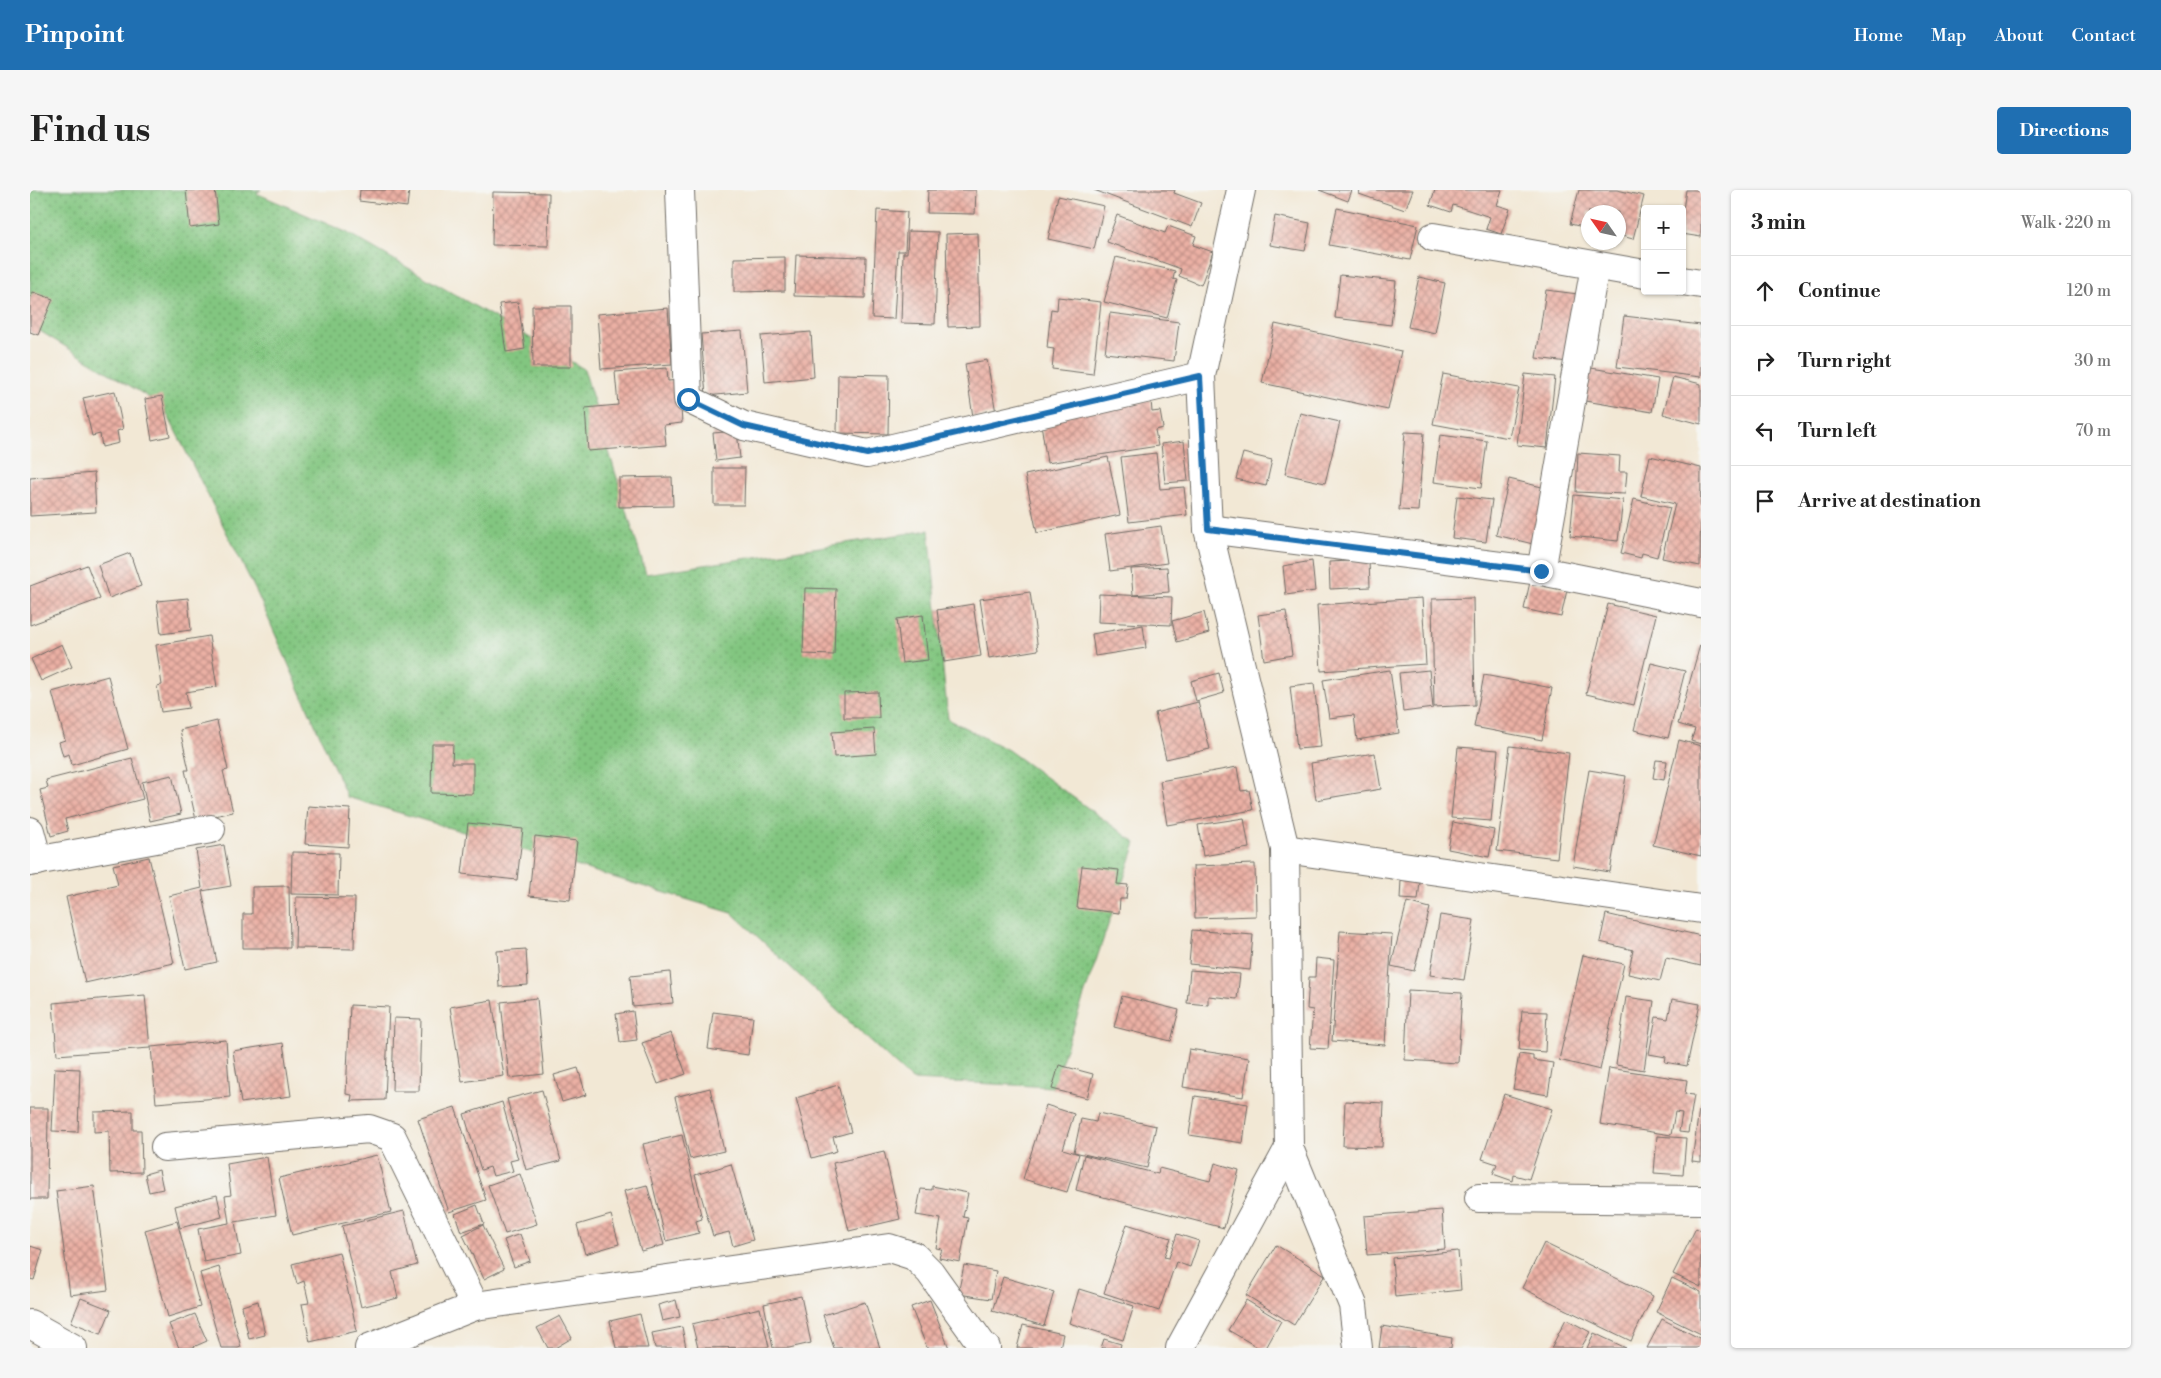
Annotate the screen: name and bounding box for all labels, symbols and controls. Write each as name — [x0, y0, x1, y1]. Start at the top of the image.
text: Pinpoint — [25, 20, 124, 50]
text: Home — [1854, 24, 1903, 47]
text: Map — [1931, 24, 1967, 47]
text: About — [1995, 24, 2044, 47]
text: Contact — [2072, 24, 2136, 47]
button: Directions — [1997, 107, 2131, 154]
text: Find us — [30, 109, 150, 152]
north arrow — [1581, 205, 1626, 250]
map controls — [1641, 205, 1686, 295]
button: + — [1641, 205, 1686, 250]
text: 3 min — [1751, 210, 1806, 236]
text: Walk · 220 m — [2021, 213, 2111, 233]
button: − — [1641, 250, 1686, 295]
icon: ahead — [1751, 277, 1779, 305]
text: Continue — [1798, 279, 1881, 303]
text: 120 m — [2067, 281, 2111, 301]
icon: right — [1751, 347, 1779, 375]
text: Turn right — [1798, 349, 1891, 373]
text: 30 m — [2074, 351, 2111, 371]
route start — [677, 388, 700, 411]
icon: left — [1751, 417, 1779, 445]
text: Turn left — [1798, 419, 1877, 443]
text: 70 m — [2075, 421, 2111, 441]
icon: arrive — [1751, 487, 1779, 515]
text: Arrive at destination — [1798, 489, 1981, 513]
route end — [1530, 560, 1553, 583]

